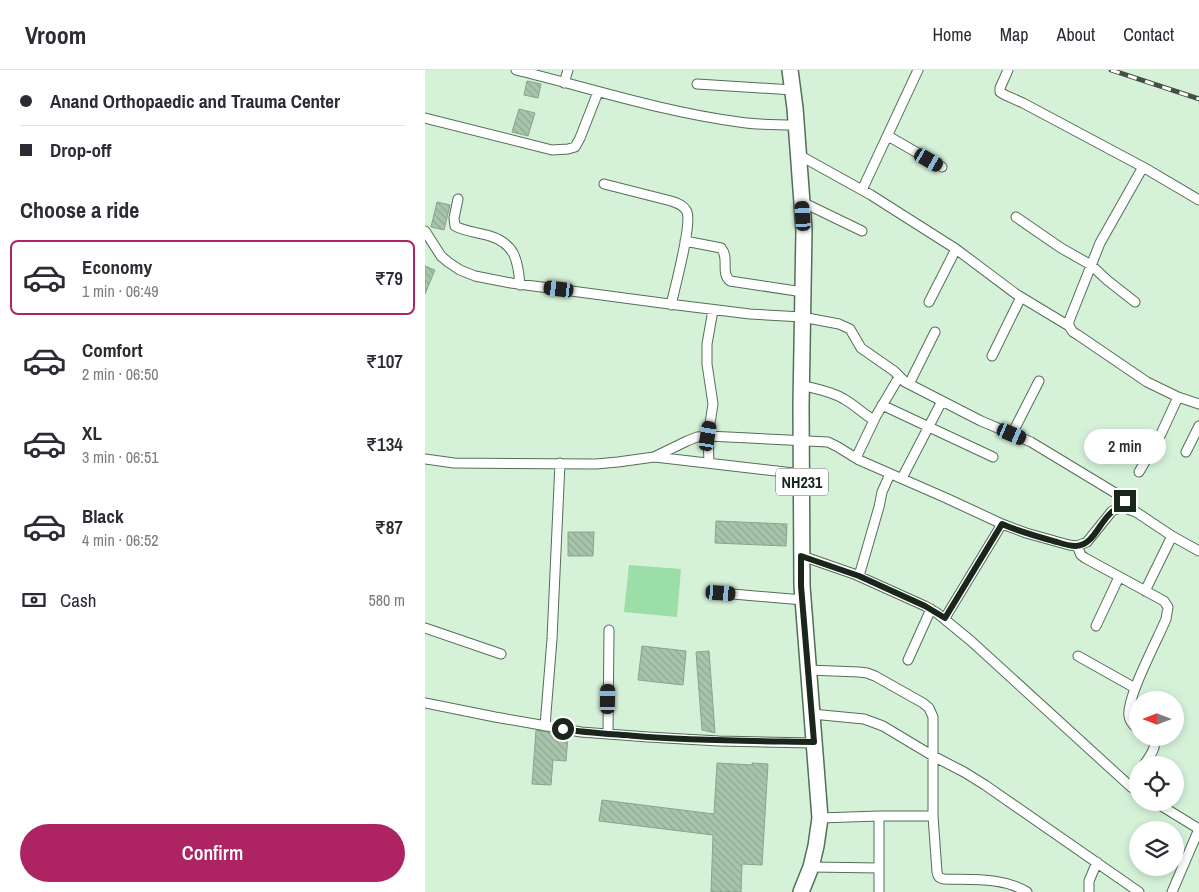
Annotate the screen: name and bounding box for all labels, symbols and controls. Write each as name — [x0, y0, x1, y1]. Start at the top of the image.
text: Vroom — [25, 19, 86, 51]
text: Home — [932, 22, 972, 47]
text: Map — [1000, 22, 1029, 47]
text: About — [1057, 22, 1095, 47]
text: Contact — [1123, 22, 1174, 47]
text: Anand Orthopaedic and Trauma Center — [50, 88, 340, 114]
text: Drop-off — [50, 137, 111, 163]
car — [912, 146, 945, 174]
text: Choose a ride — [20, 195, 139, 225]
car — [794, 201, 811, 231]
text: Economy — [82, 254, 152, 280]
icon: car — [22, 255, 67, 300]
text: ₹79 — [375, 265, 403, 291]
text: 1 min · 06:49 — [82, 280, 159, 302]
car — [543, 280, 574, 298]
text: Comfort — [82, 337, 143, 363]
icon: car — [22, 338, 67, 383]
text: ₹107 — [366, 348, 403, 374]
text: 2 min · 06:50 — [82, 363, 159, 385]
text: XL — [82, 420, 102, 446]
car — [698, 420, 717, 452]
icon: car — [22, 421, 67, 466]
car — [995, 421, 1028, 447]
callout: 2 min — [1084, 428, 1166, 464]
text: ₹134 — [366, 431, 403, 457]
text: 2 min — [1108, 435, 1142, 457]
text: 3 min · 06:51 — [82, 446, 159, 468]
road number: NH231 — [776, 468, 828, 496]
route end — [1114, 490, 1136, 512]
text: Black — [82, 503, 124, 529]
icon: car — [22, 504, 67, 549]
text: ₹87 — [375, 514, 403, 540]
text: 4 min · 06:52 — [82, 529, 159, 551]
car — [705, 584, 736, 602]
icon: cash — [20, 586, 48, 614]
text: Cash — [60, 587, 96, 613]
text: 580 m — [369, 589, 405, 611]
car — [600, 684, 615, 714]
north arrow — [1129, 691, 1184, 746]
map controls — [1129, 691, 1184, 876]
route start — [552, 718, 574, 740]
button: locate — [1129, 756, 1184, 811]
button: layers — [1129, 821, 1184, 876]
button: Confirm — [20, 824, 405, 882]

